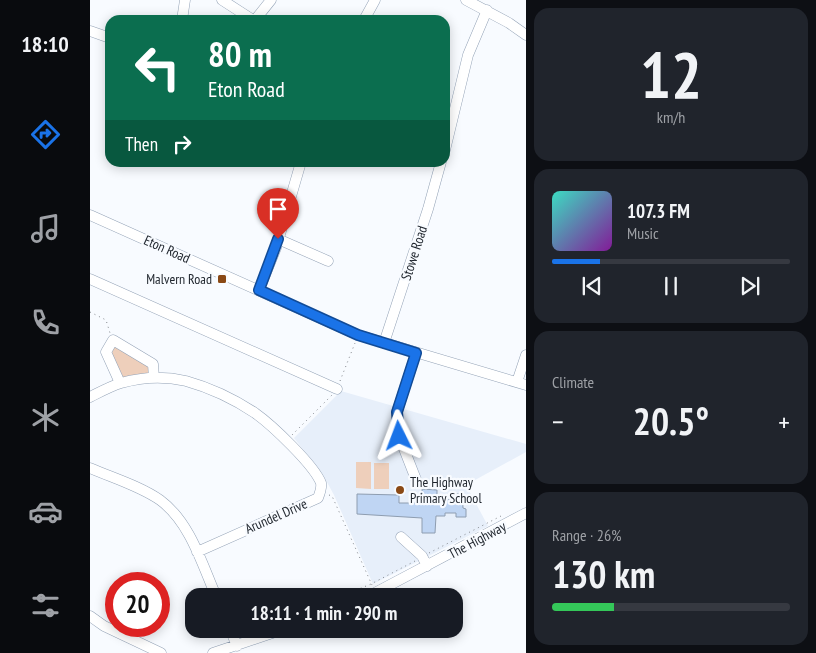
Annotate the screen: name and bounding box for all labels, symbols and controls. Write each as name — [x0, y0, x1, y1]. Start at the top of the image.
text: 18:10 — [21, 30, 69, 58]
text: 80 m — [208, 31, 272, 77]
text: 12 — [640, 32, 702, 116]
icon: left — [125, 35, 190, 100]
text: Eton Road — [208, 75, 285, 103]
text: km/h — [657, 107, 685, 127]
icon: directions — [28, 117, 63, 152]
icon: right — [168, 130, 196, 158]
text: Then — [125, 132, 158, 156]
pin — [257, 188, 299, 239]
icon: arrive — [264, 195, 292, 223]
text: 107.3 FM — [627, 199, 690, 223]
icon: music — [28, 211, 63, 246]
street label: Stowe Road — [397, 223, 431, 283]
text: Music — [627, 223, 659, 243]
street label: Eton Road — [141, 231, 193, 267]
place label: Malvern Road — [146, 270, 212, 288]
icon: previous — [578, 272, 606, 300]
icon: pause — [657, 272, 685, 300]
icon: next — [736, 272, 764, 300]
marker: Malvern Road — [216, 273, 228, 285]
icon: phone — [28, 305, 63, 340]
text: Climate — [552, 372, 594, 392]
text: 20.5° — [633, 396, 709, 445]
icon: climate — [28, 400, 63, 435]
text: − — [552, 403, 564, 440]
text: + — [778, 403, 790, 440]
position arrow — [372, 409, 424, 461]
place label: The Highway Primary School — [410, 473, 482, 507]
marker: The Highway Primary School — [394, 484, 406, 496]
icon: car — [28, 494, 63, 529]
street label: Arundel Drive — [242, 494, 310, 538]
street label: The Highway — [445, 517, 510, 563]
text: Range · 26% — [552, 525, 621, 545]
text: 130 km — [552, 549, 655, 598]
speed limit sign: 20 — [105, 572, 170, 637]
icon: filters — [28, 588, 63, 623]
text: 18:11 · 1 min · 290 m — [251, 601, 397, 625]

